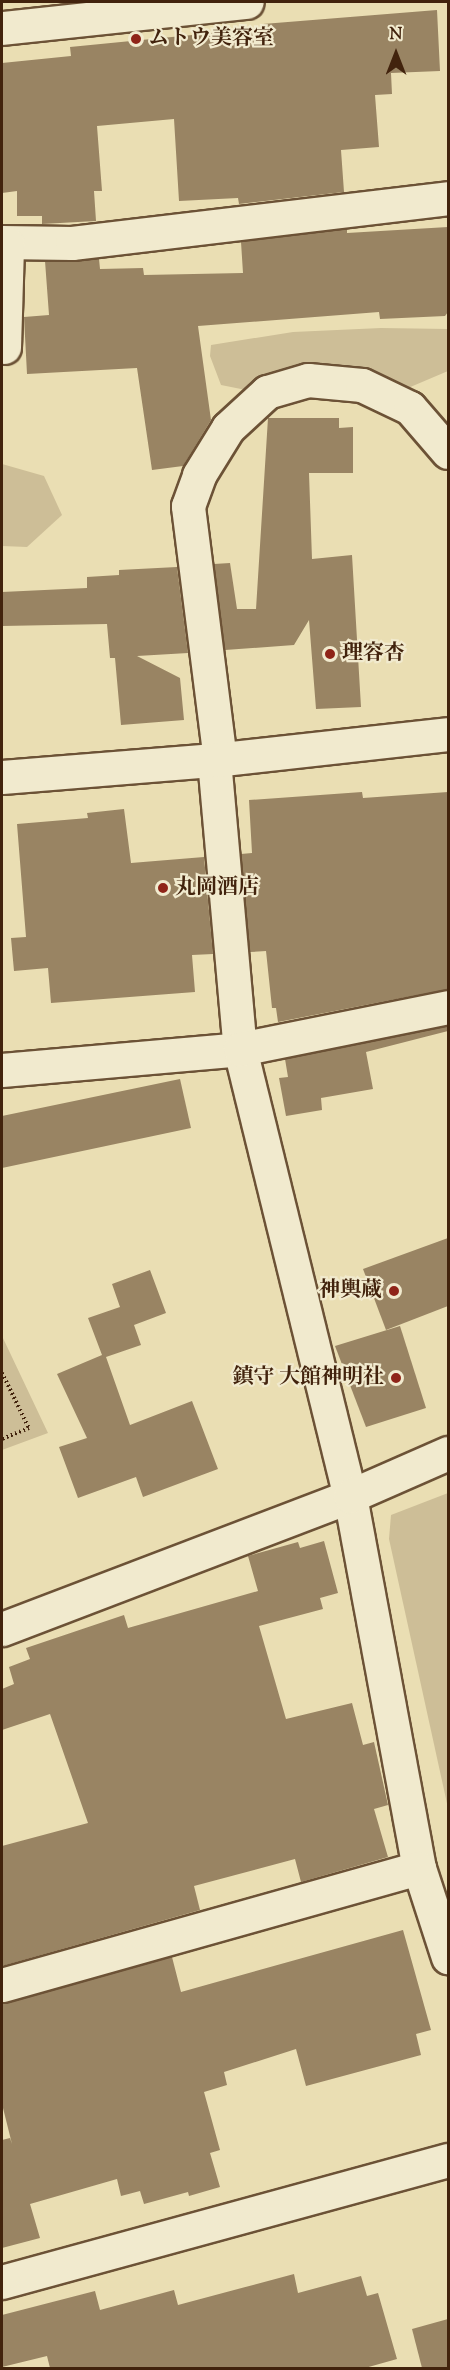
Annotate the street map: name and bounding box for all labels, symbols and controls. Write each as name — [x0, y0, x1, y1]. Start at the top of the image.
north arrow — [366, 24, 426, 84]
text: N — [390, 24, 402, 47]
place label: ムトウ美容室 — [148, 26, 274, 52]
marker: ムトウ美容室 — [129, 32, 143, 46]
place label: 理容杏 — [342, 641, 405, 667]
marker: 理容杏 — [323, 647, 337, 661]
place label: 丸岡酒店 — [175, 875, 259, 901]
marker: 丸岡酒店 — [156, 881, 170, 895]
place label: 神輿蔵 — [319, 1278, 382, 1304]
marker: 神輿蔵 — [387, 1284, 401, 1298]
place label: 鎮守 大館神明社 — [233, 1365, 384, 1391]
marker: 鎮守 大館神明社 — [389, 1371, 403, 1385]

